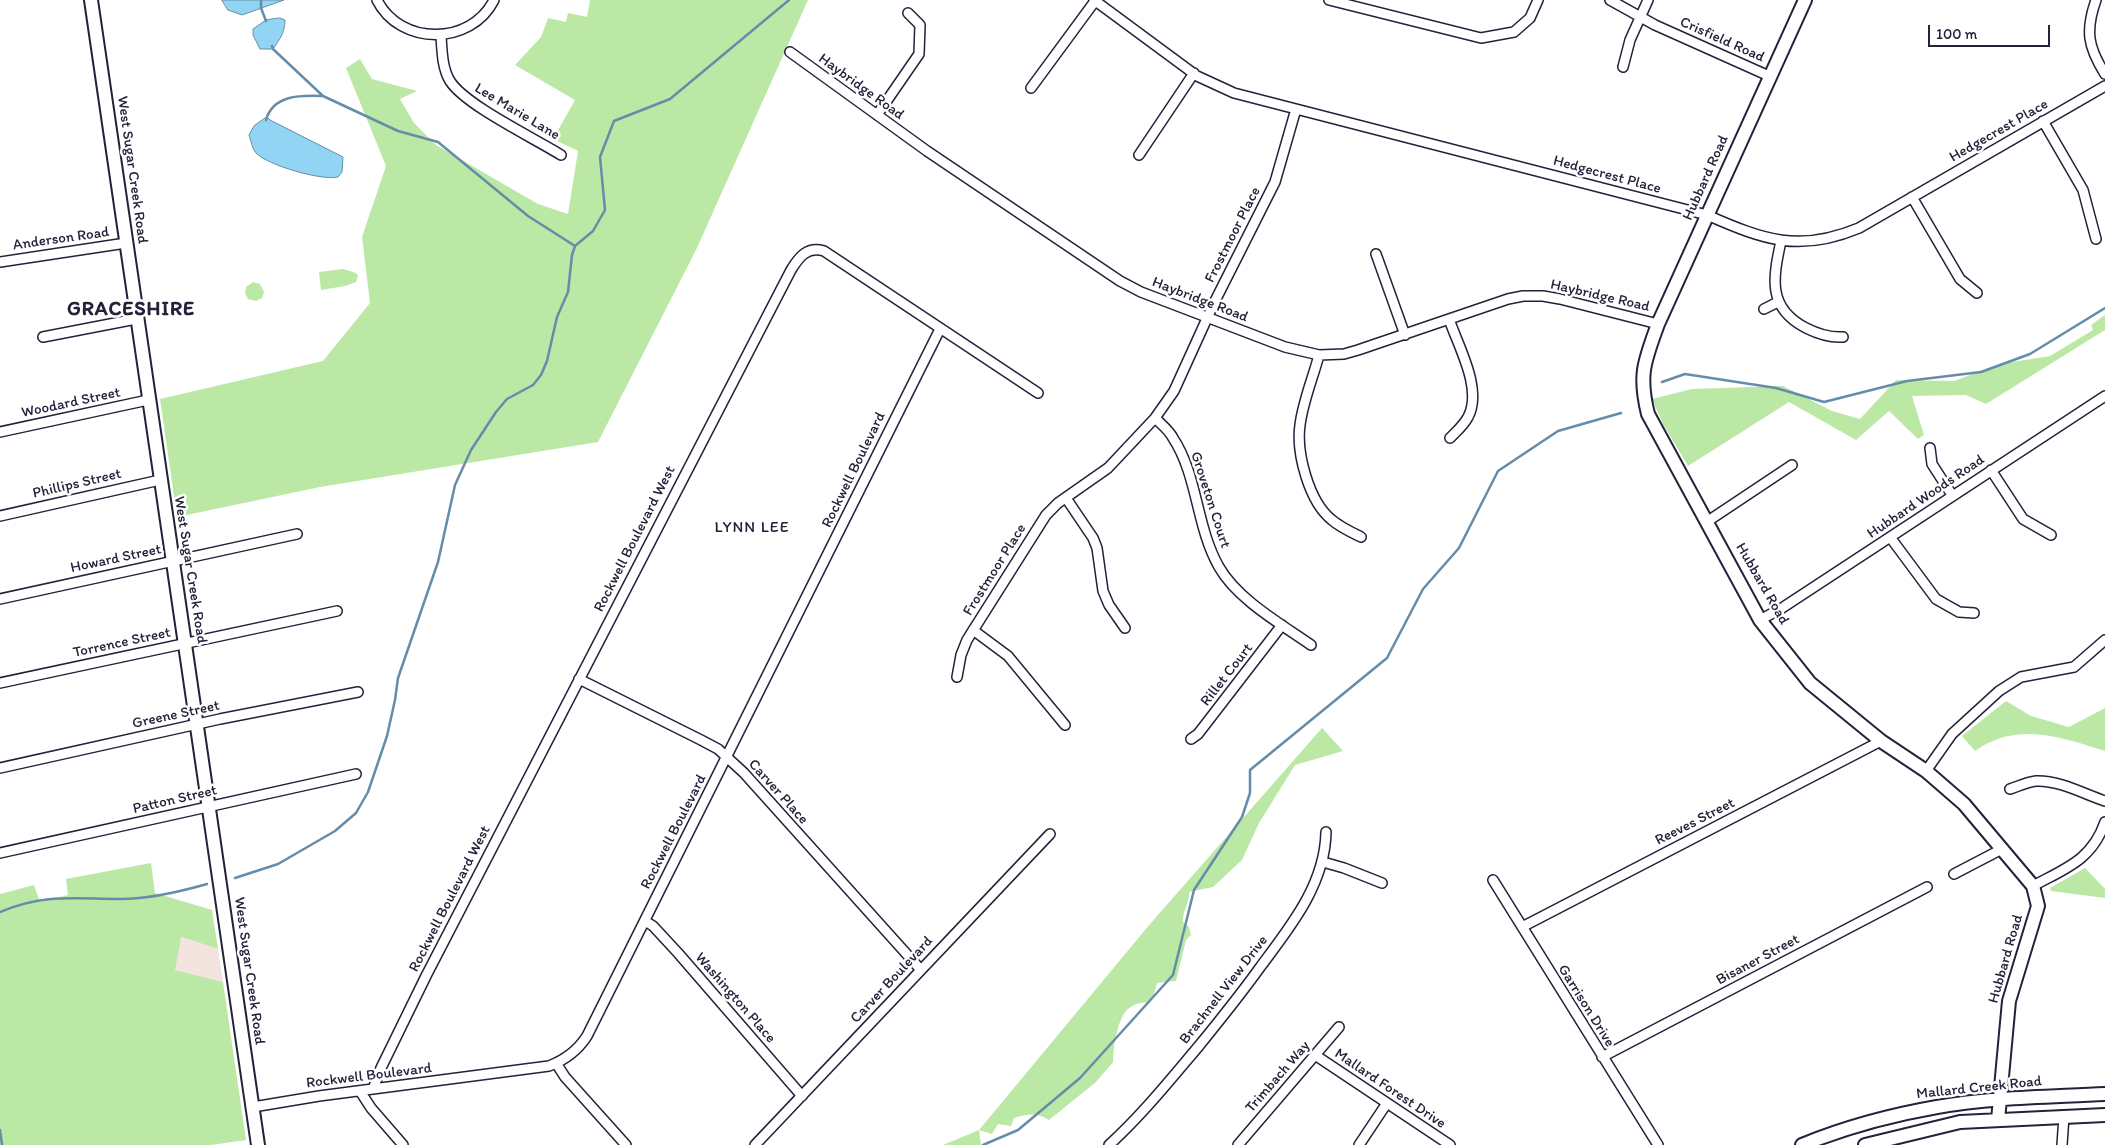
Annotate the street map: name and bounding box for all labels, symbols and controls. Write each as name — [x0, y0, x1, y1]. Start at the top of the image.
street label: Crisfield Road — [1677, 13, 1767, 67]
scale bar — [1930, 15, 2052, 47]
text: 100 m — [1936, 25, 1977, 43]
street label: Haybridge Road — [815, 50, 907, 124]
street label: Lee Marie Lane — [471, 80, 563, 144]
street label: West Sugar Creek Road — [113, 95, 151, 245]
street label: Hedgecrest Place — [1946, 95, 2052, 167]
street label: Hubbard Road — [1679, 133, 1733, 223]
street label: Hedgecrest Place — [1551, 152, 1663, 198]
street label: Frostmoor Place — [1201, 184, 1265, 286]
street label: Anderson Road — [12, 223, 110, 255]
street label: Haybridge Road — [1149, 273, 1251, 327]
street label: Haybridge Road — [1549, 276, 1651, 316]
district label: GRACESHIRE — [65, 298, 197, 322]
street label: Woodard Street — [20, 384, 122, 422]
street label: Rockwell Boulevard — [818, 409, 890, 531]
street label: Groveton Court — [1186, 450, 1234, 550]
street label: Hubbard Woods Road — [1864, 451, 1988, 543]
street label: Rockwell Boulevard West — [590, 463, 680, 615]
street label: Phillips Street — [31, 465, 123, 503]
street label: West Sugar Creek Road — [169, 495, 211, 645]
district label: LYNN LEE — [713, 518, 791, 538]
street label: Frostmoor Place — [960, 521, 1030, 619]
street label: Hubbard Road — [1731, 540, 1793, 628]
street label: Howard Street — [69, 541, 163, 577]
street label: Torrence Street — [72, 624, 172, 662]
street label: Rillet Court — [1197, 640, 1257, 710]
street label: Greene Street — [131, 697, 221, 733]
street label: Carver Place — [744, 756, 812, 828]
street label: Rockwell Boulevard — [637, 772, 711, 892]
street label: Patton Street — [131, 782, 219, 818]
street label: Reeves Street — [1652, 794, 1738, 850]
street label: Rockwell Boulevard West — [405, 823, 495, 975]
street label: West Sugar Creek Road — [230, 896, 268, 1046]
street label: Hubbard Road — [1985, 913, 2027, 1005]
street label: Bisaner Street — [1713, 931, 1803, 989]
street label: Brachnell View Drive — [1176, 932, 1272, 1048]
street label: Carver Boulevard — [847, 933, 937, 1027]
street label: Washington Place — [691, 949, 779, 1047]
street label: Garrison Drive — [1554, 962, 1618, 1050]
street label: Trimbach Way — [1242, 1037, 1314, 1117]
street label: Mallard Forest Drive — [1331, 1045, 1449, 1133]
street label: Rockwell Boulevard — [305, 1059, 433, 1093]
street label: Mallard Creek Road — [1915, 1072, 2043, 1104]

